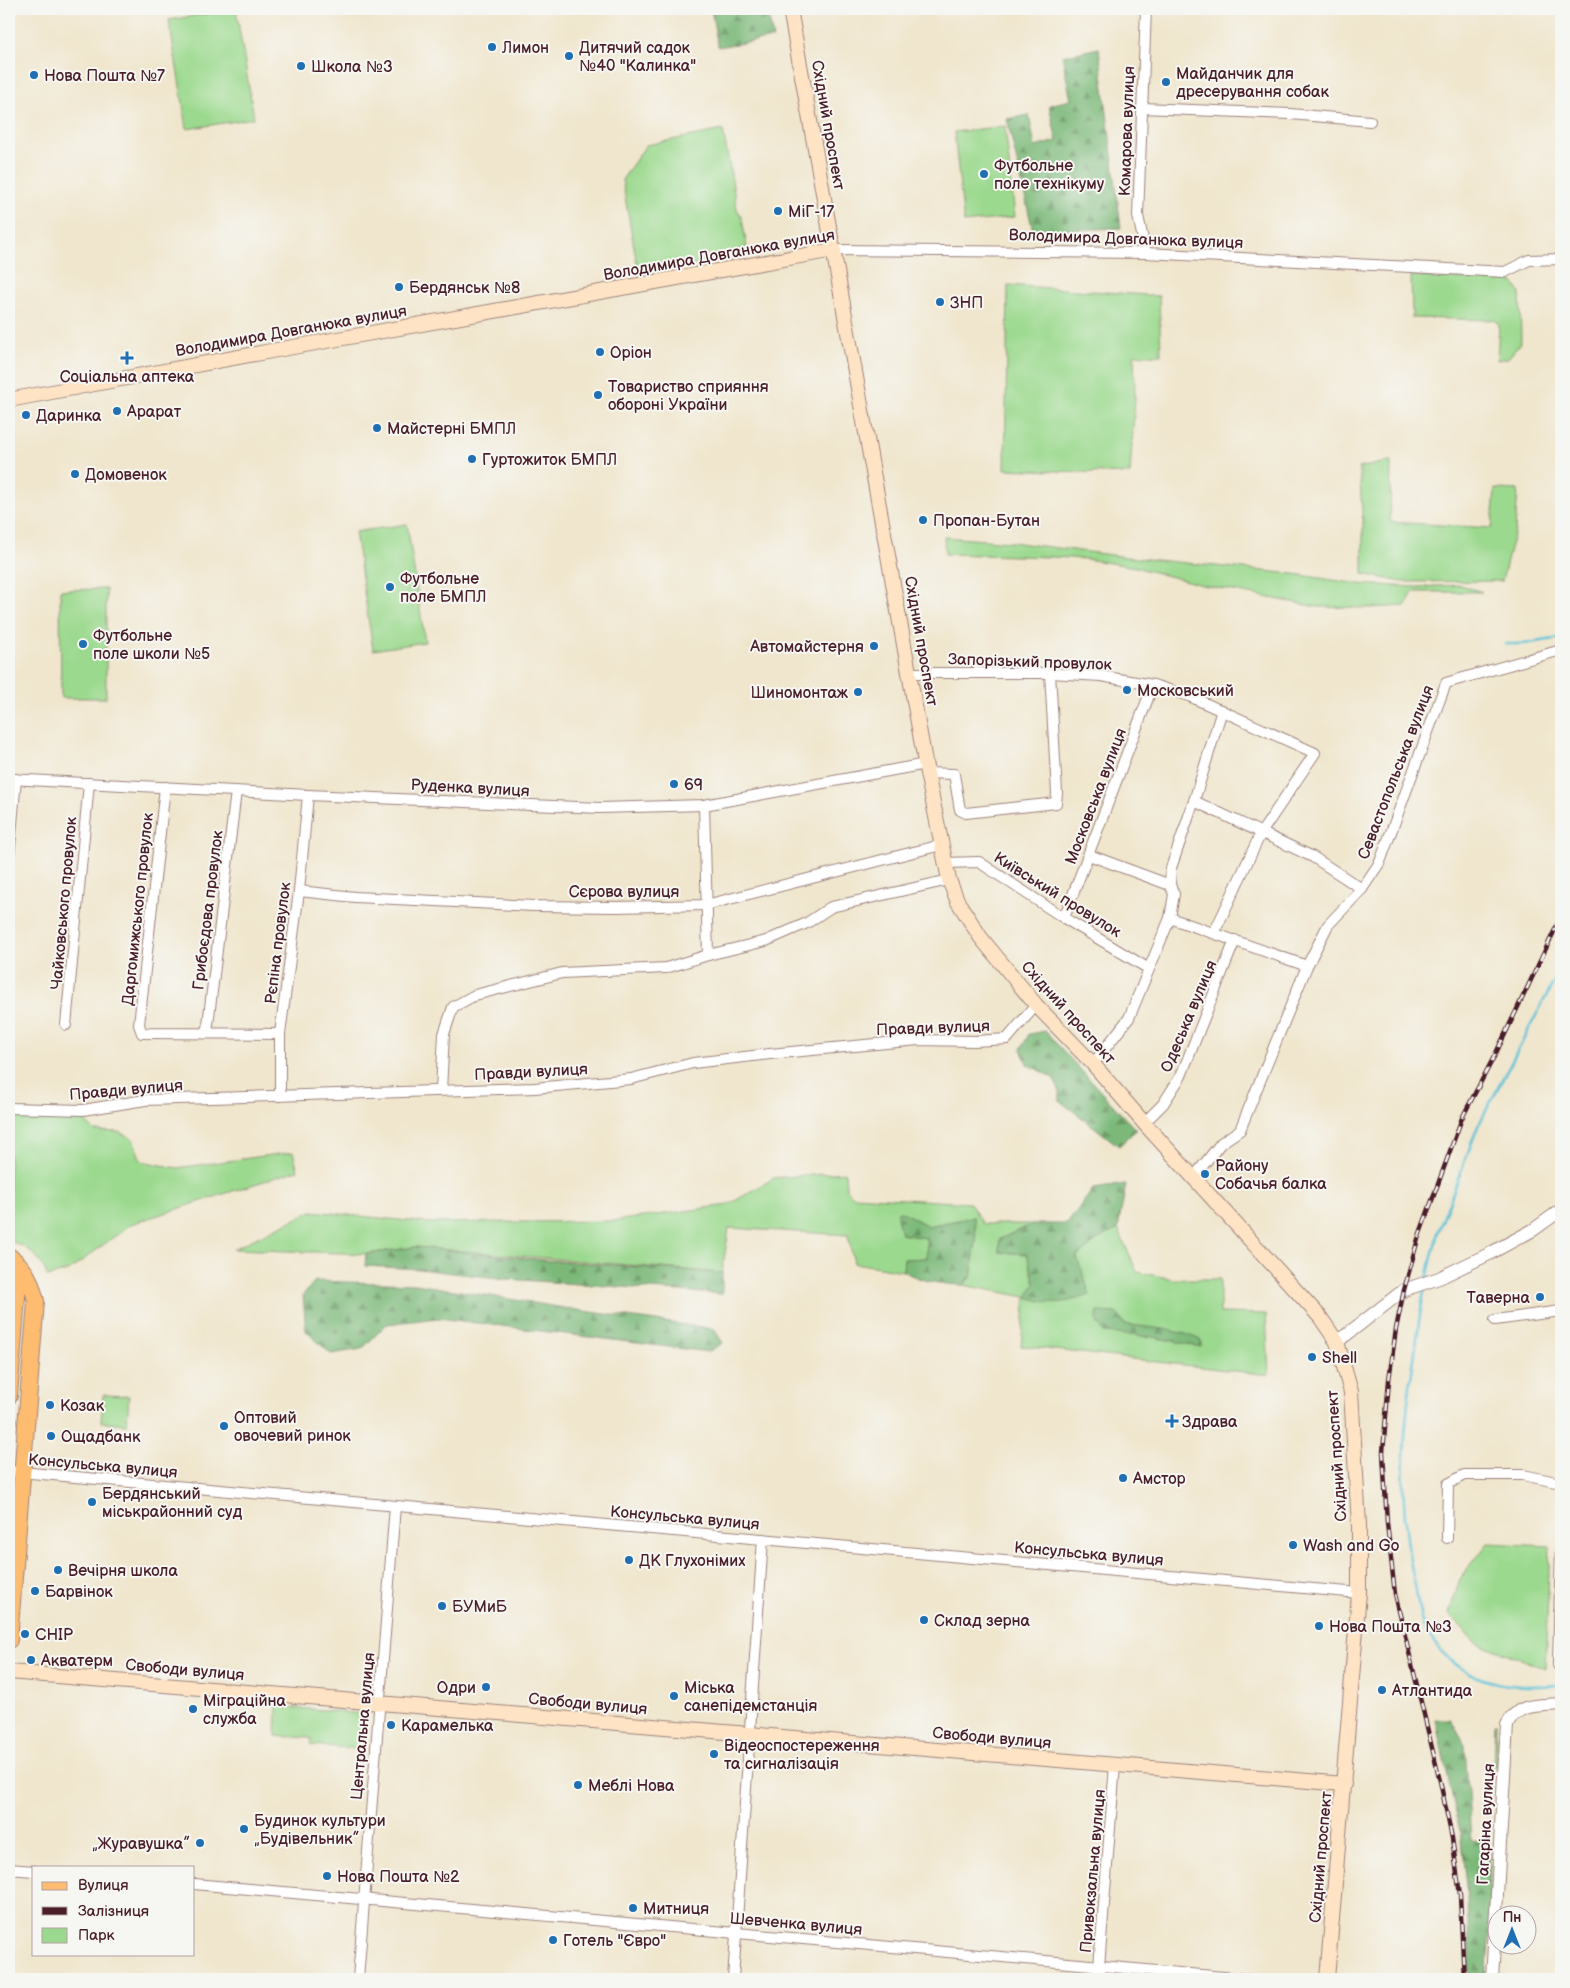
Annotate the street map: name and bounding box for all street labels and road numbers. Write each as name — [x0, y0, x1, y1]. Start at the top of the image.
street label: Східний проспект — [807, 59, 848, 192]
street label: Комарова вулиця — [1116, 66, 1139, 196]
street label: Володимира Довганюка вулиця — [602, 226, 837, 285]
street label: Володимира Довганюка вулиця — [1008, 226, 1244, 253]
street label: Володимира Довганюка вулиця — [174, 302, 409, 361]
street label: Східний проспект — [900, 575, 941, 708]
street label: Запорізький провулок — [948, 650, 1113, 675]
street label: Севастопольська вулиця — [1354, 683, 1438, 862]
street label: Московська вулиця — [1062, 726, 1131, 867]
street label: Руденка вулиця — [410, 776, 530, 801]
street label: Даргомижського провулок — [119, 811, 158, 1006]
street label: Чайковського провулок — [47, 815, 82, 990]
street label: Грибоєдова провулок — [189, 829, 228, 991]
street label: Київський провулок — [990, 848, 1125, 942]
street label: Рєпіна провулок — [262, 881, 295, 1005]
street label: Сєрова вулиця — [569, 883, 679, 902]
street label: Східний проспект — [1017, 958, 1119, 1069]
street label: Одеська вулиця — [1157, 958, 1222, 1076]
street label: Правди вулиця — [876, 1017, 990, 1040]
street label: Правди вулиця — [474, 1060, 589, 1085]
street label: Правди вулиця — [69, 1076, 184, 1105]
street label: Східний проспект — [1323, 1389, 1352, 1522]
street label: Консульська вулиця — [27, 1451, 178, 1482]
street label: Консульська вулиця — [609, 1503, 760, 1534]
street label: Консульська вулиця — [1013, 1539, 1164, 1570]
street label: Центральна вулиця — [348, 1651, 379, 1801]
street label: Свободи вулиця — [125, 1656, 245, 1685]
street label: Свободи вулиця — [528, 1690, 648, 1719]
street label: Свободи вулиця — [932, 1724, 1052, 1753]
street label: Гагаріна вулиця — [1474, 1763, 1499, 1885]
street label: Привокзальна вулиця — [1077, 1788, 1110, 1954]
street label: Східний проспект — [1306, 1790, 1337, 1924]
street label: Шевченка вулиця — [729, 1909, 863, 1940]

